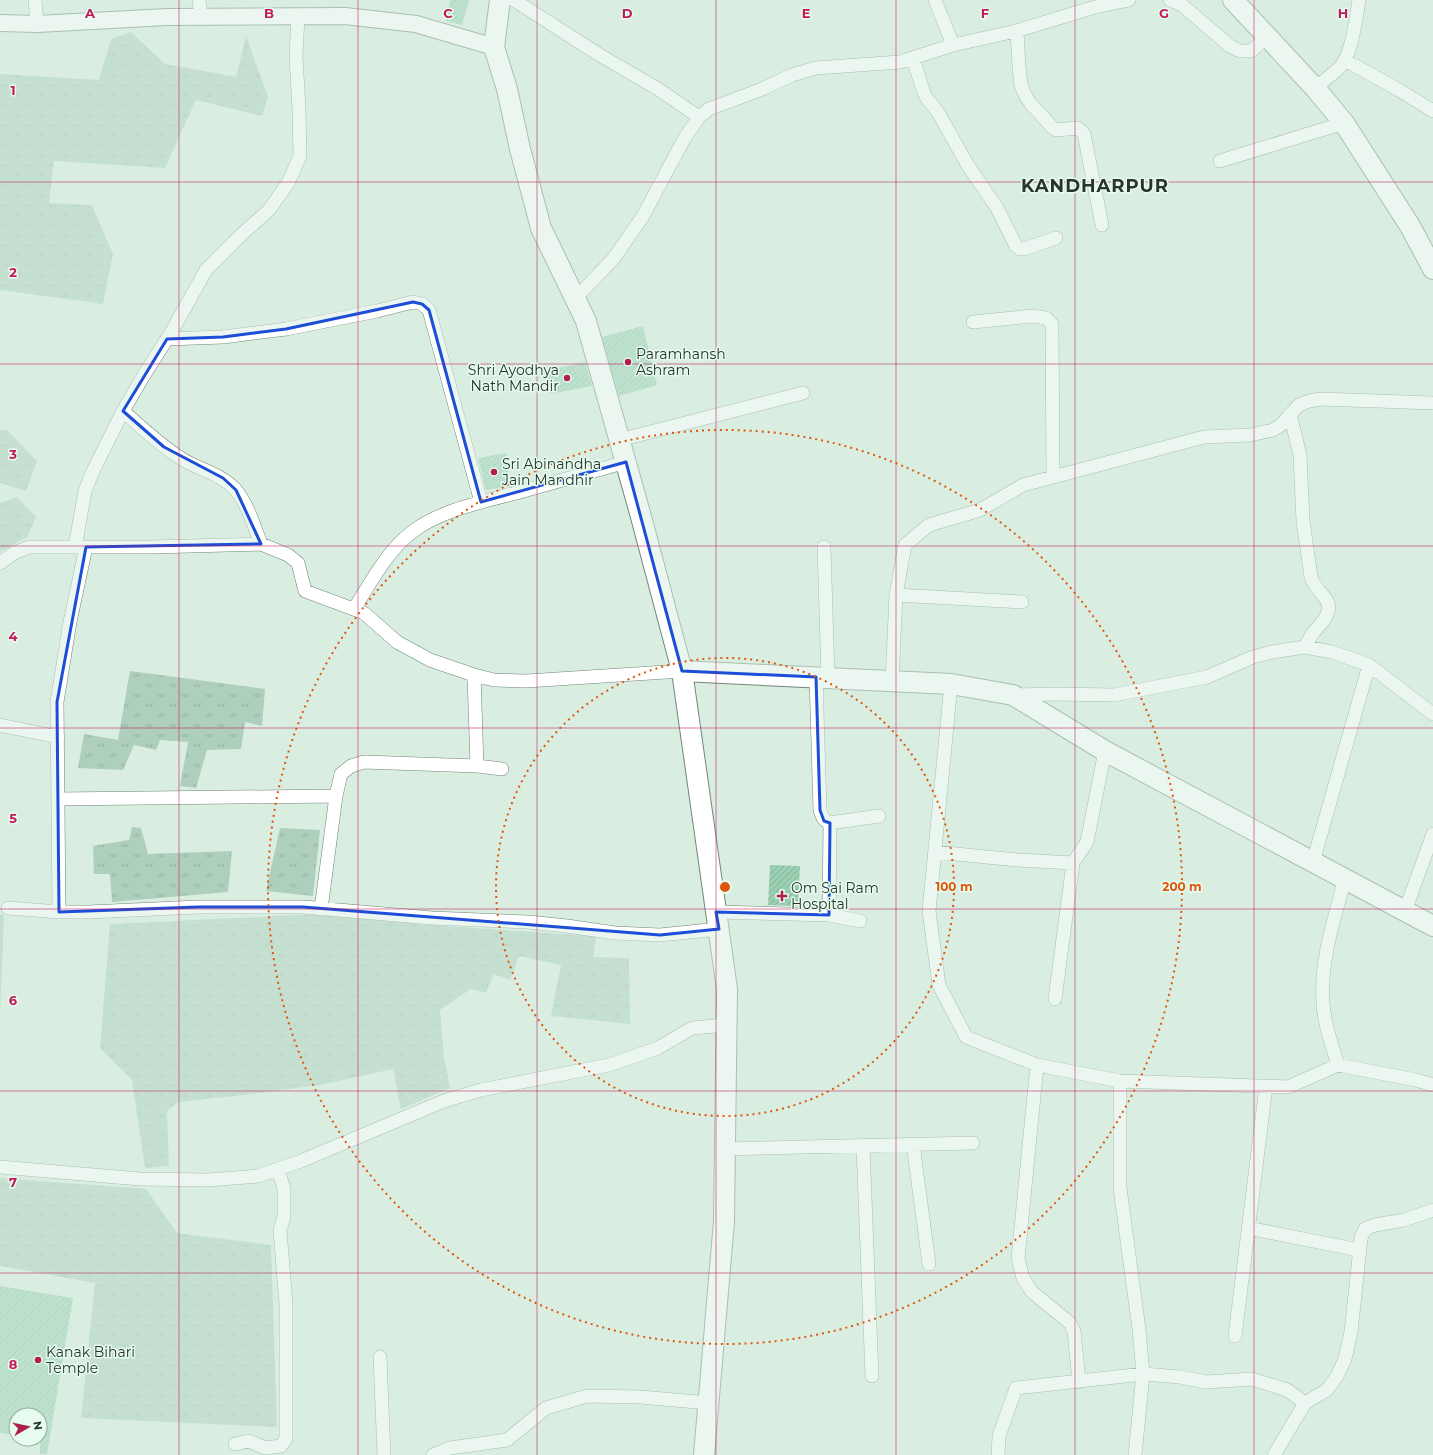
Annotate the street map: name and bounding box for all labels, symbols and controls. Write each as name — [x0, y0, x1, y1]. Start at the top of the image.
text: A — [84, 5, 96, 21]
text: B — [264, 5, 274, 21]
text: C — [443, 5, 453, 21]
text: D — [622, 5, 633, 21]
text: E — [802, 5, 811, 21]
text: F — [981, 5, 989, 21]
text: G — [1159, 5, 1169, 21]
text: H — [1338, 5, 1348, 21]
text: 1 — [10, 82, 16, 98]
district label: KANDHARPUR — [1021, 175, 1169, 197]
text: 2 — [9, 264, 17, 280]
place label: Paramhansh Ashram — [636, 345, 726, 379]
marker: Paramhansh Ashram — [623, 357, 633, 367]
place label: Shri Ayodhya Nath Mandir — [468, 361, 559, 395]
marker: Shri Ayodhya Nath Mandir — [562, 373, 572, 383]
text: 3 — [8, 446, 17, 462]
place label: Sri Abinandha Jain Mandhir — [501, 455, 601, 489]
marker: Sri Abinandha Jain Mandhir — [489, 467, 499, 477]
text: 4 — [9, 628, 18, 644]
text: 5 — [9, 810, 17, 826]
place label: Om Sai Ram Hospital — [791, 879, 879, 913]
text: 100 m — [936, 879, 972, 894]
text: 200 m — [1162, 879, 1202, 894]
centre of rings — [718, 880, 732, 894]
marker: Om Sai Ram Hospital — [776, 890, 788, 902]
text: 6 — [9, 992, 18, 1008]
text: 7 — [9, 1174, 17, 1190]
place label: Kanak Bihari Temple — [46, 1343, 135, 1377]
marker: Kanak Bihari Temple — [33, 1355, 43, 1365]
text: 8 — [9, 1356, 18, 1372]
north arrow — [8, 1407, 48, 1447]
text: N — [30, 1420, 45, 1431]

